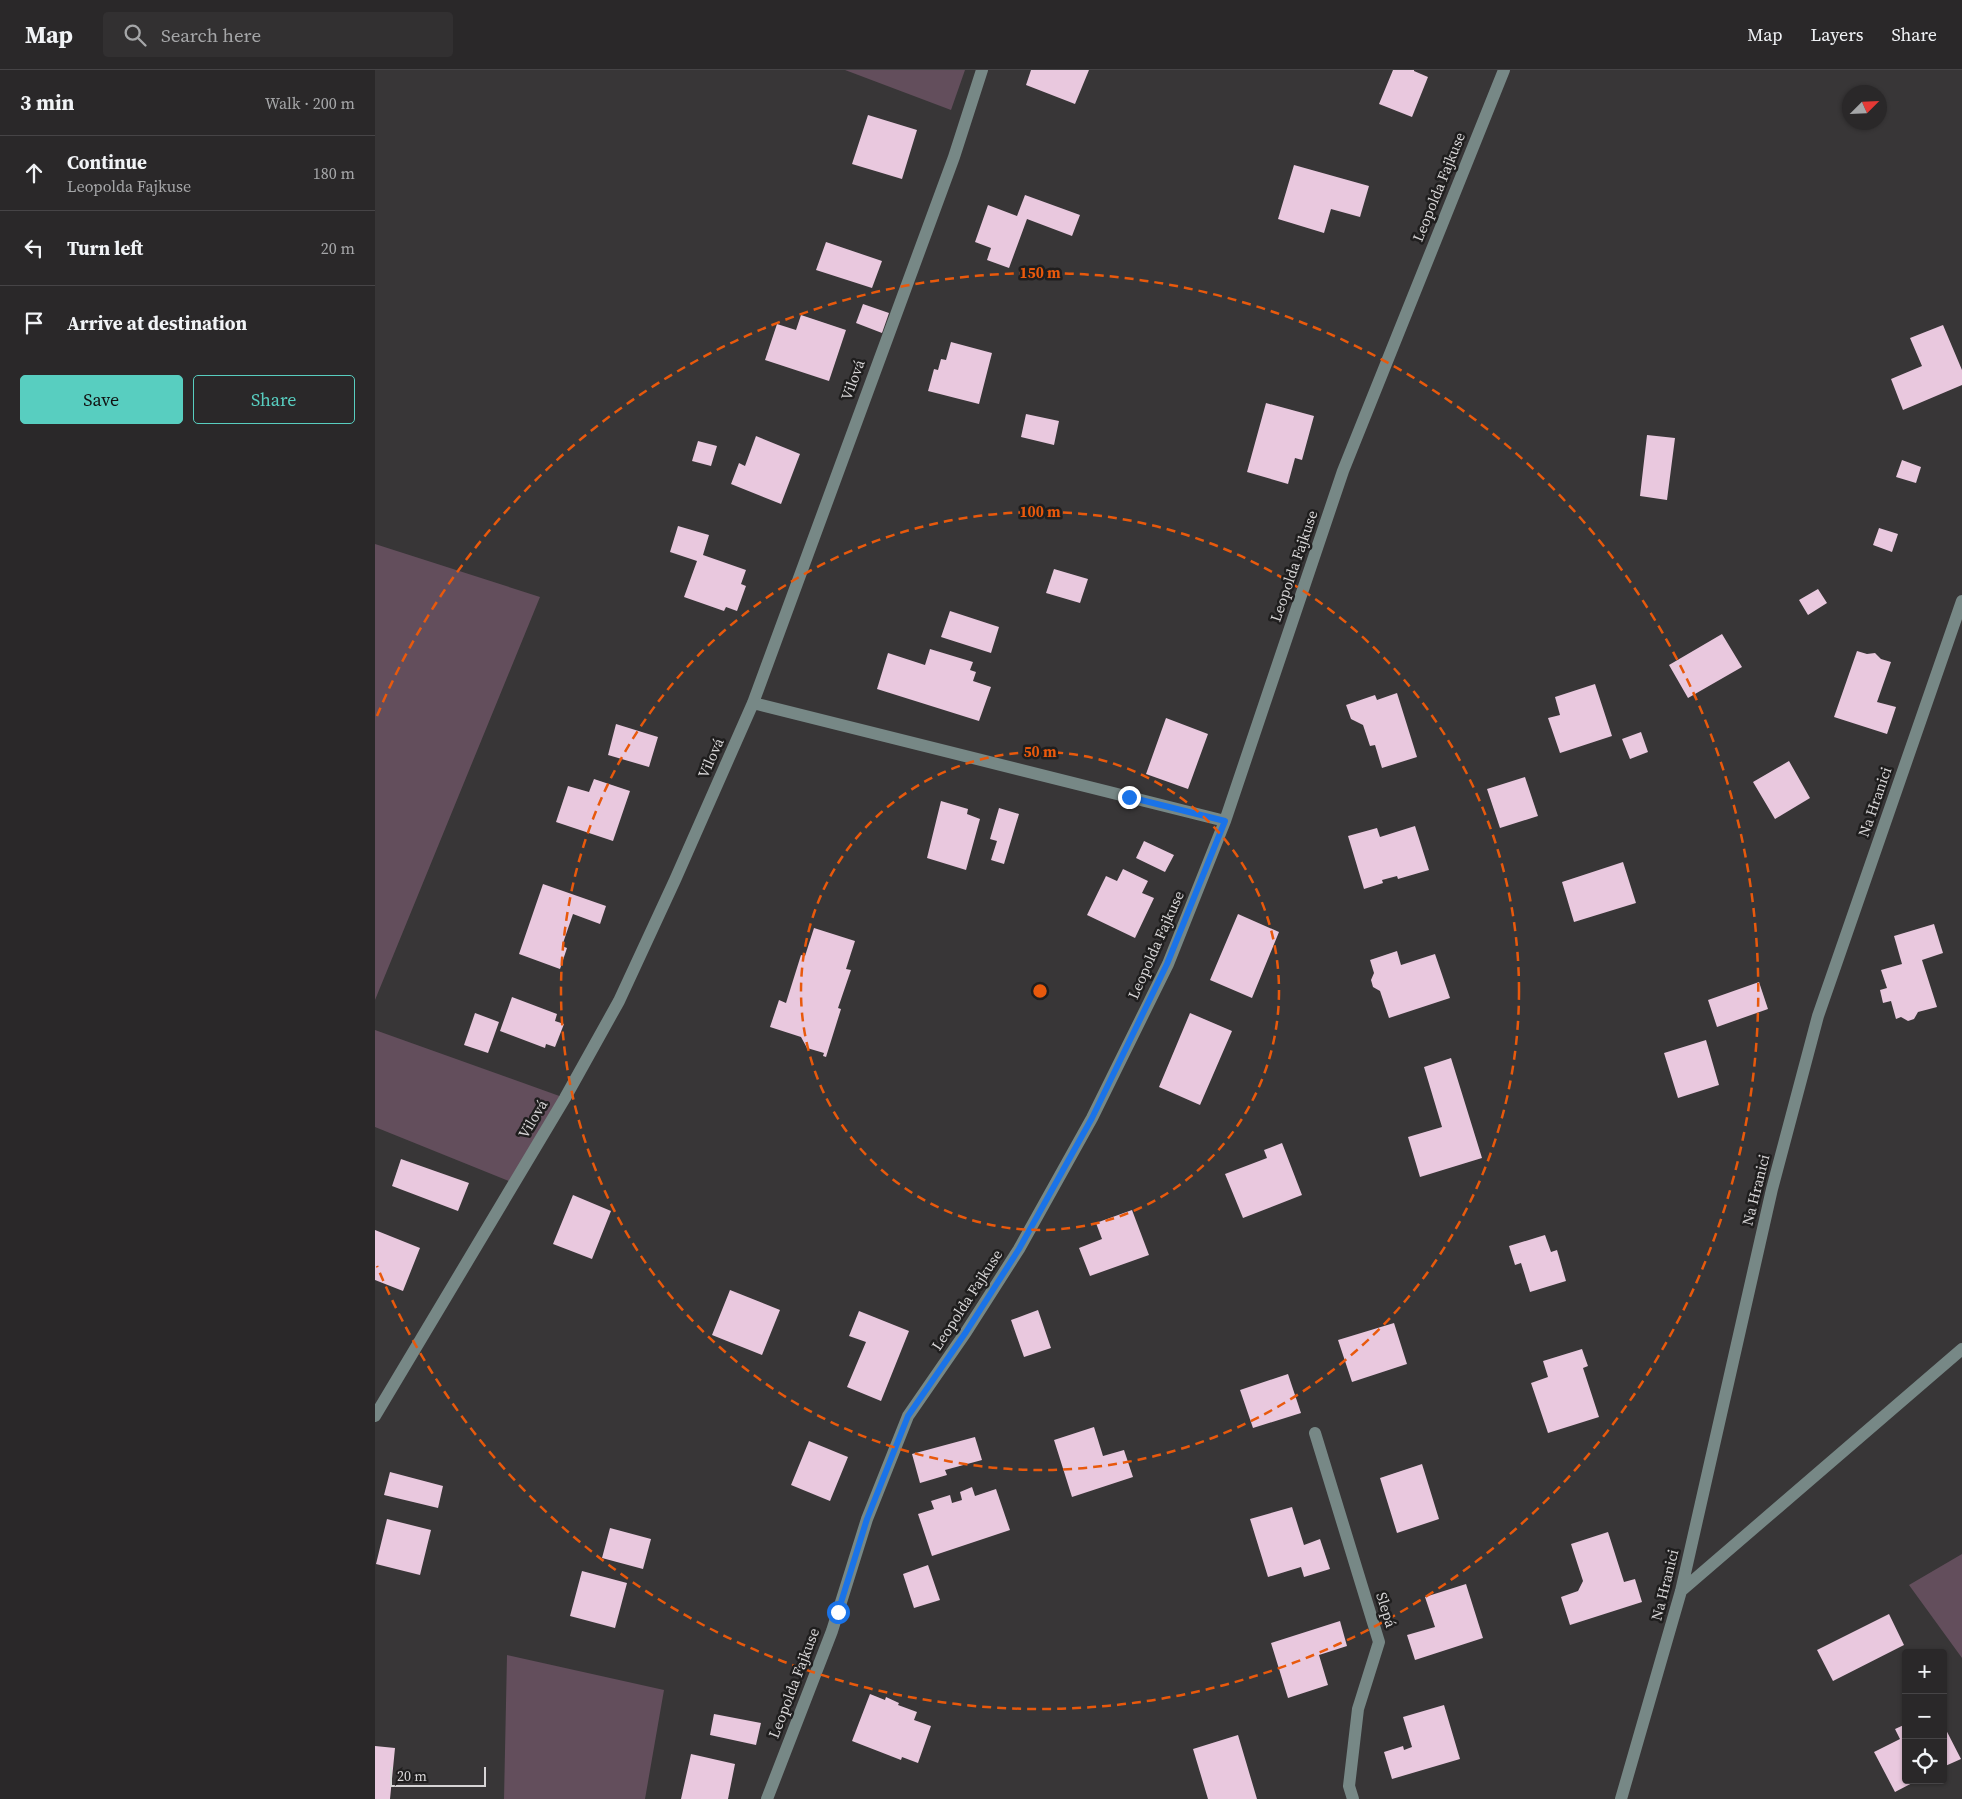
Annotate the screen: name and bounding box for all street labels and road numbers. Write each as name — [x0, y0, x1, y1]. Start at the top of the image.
street label: Leopolda Fajkuse — [1407, 129, 1470, 245]
street label: Vilová — [836, 356, 870, 403]
street label: Leopolda Fajkuse — [1265, 507, 1323, 624]
street label: Vilová — [692, 734, 729, 781]
street label: Na Hranici — [1853, 764, 1896, 840]
street label: Leopolda Fajkuse — [1122, 887, 1189, 1002]
street label: Vilová — [513, 1095, 553, 1142]
street label: Na Hranici — [1737, 1152, 1775, 1228]
street label: Leopolda Fajkuse — [926, 1245, 1007, 1354]
street label: Na Hranici — [1646, 1547, 1684, 1623]
street label: Slepá — [1371, 1590, 1402, 1630]
street label: Leopolda Fajkuse — [763, 1624, 824, 1741]

